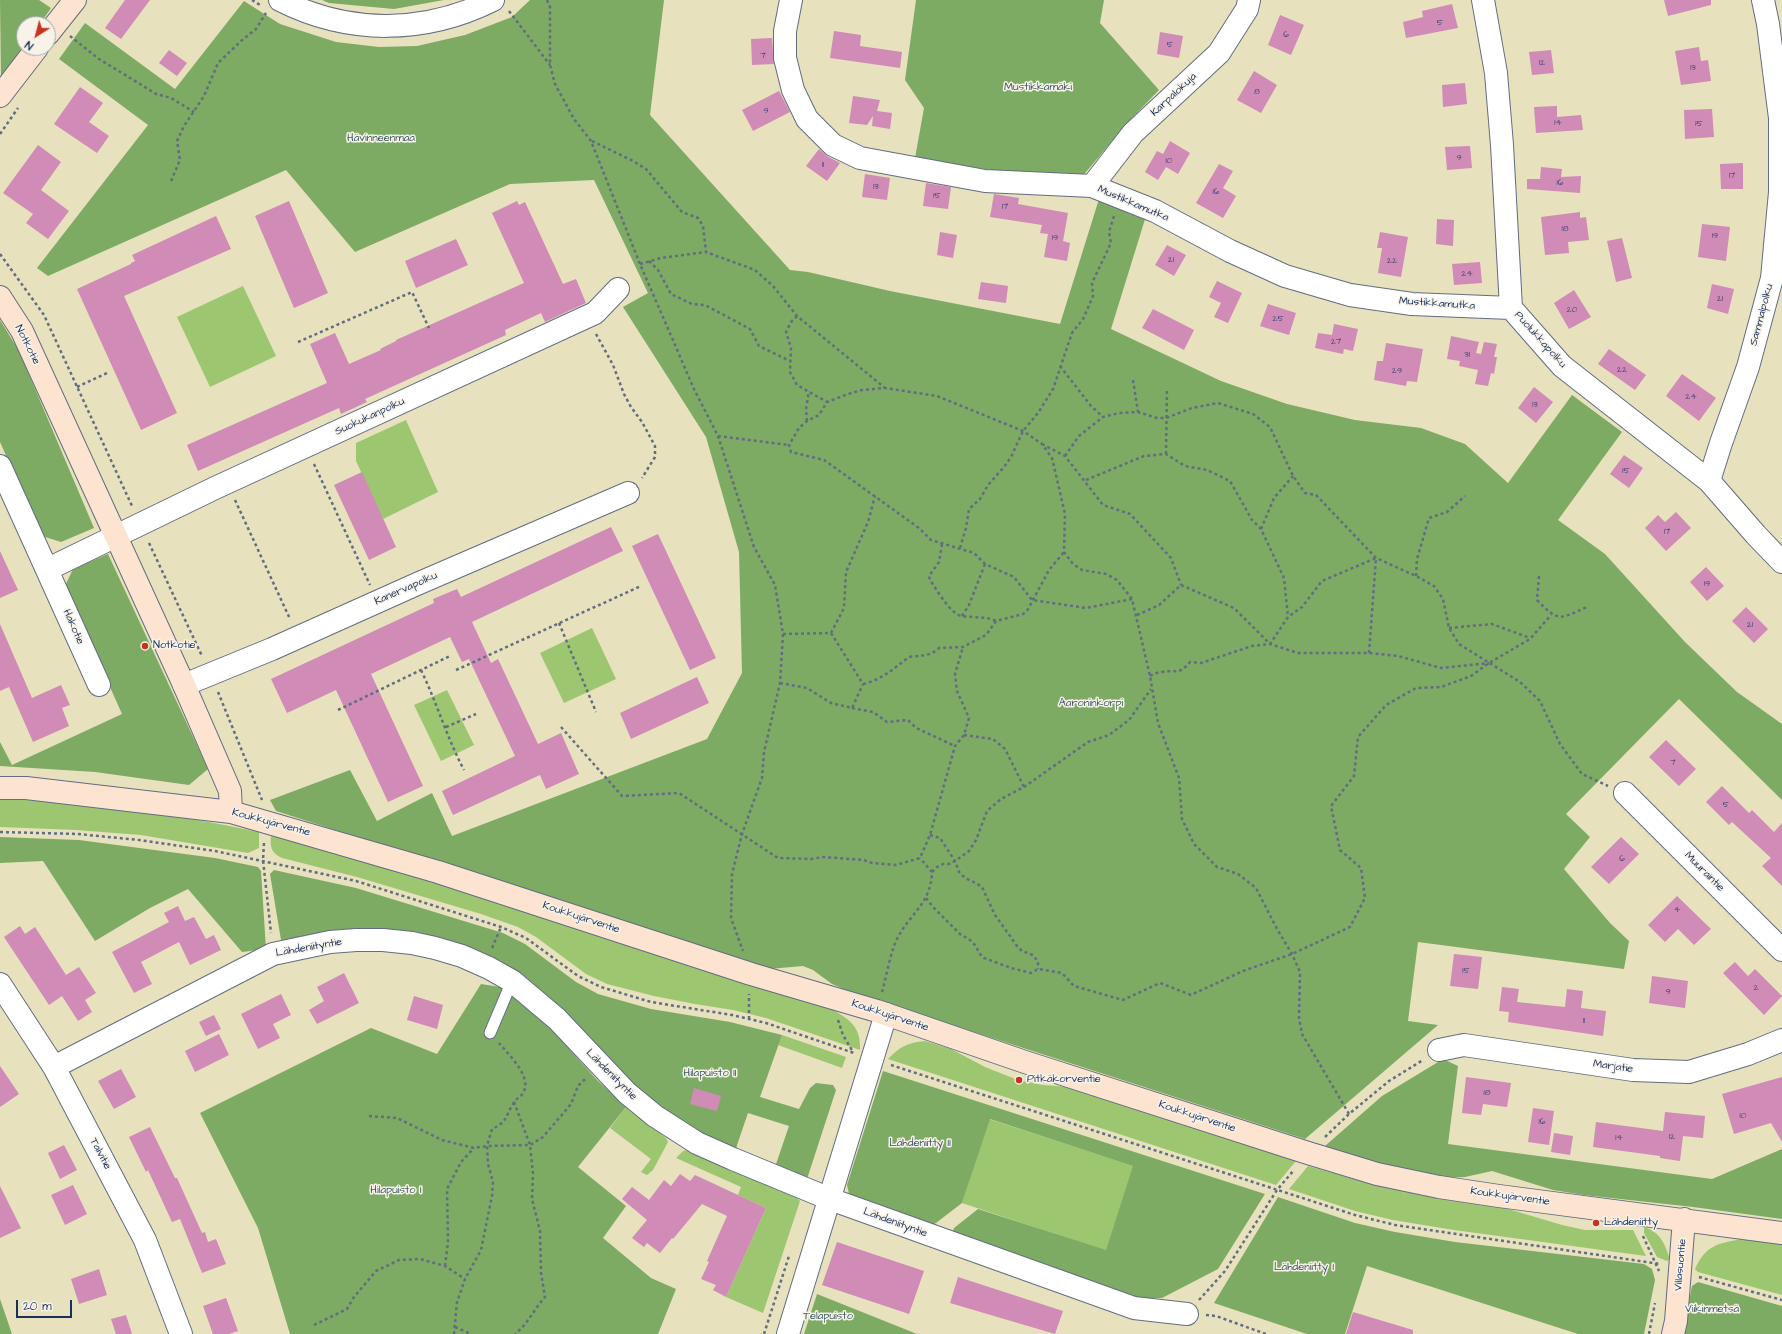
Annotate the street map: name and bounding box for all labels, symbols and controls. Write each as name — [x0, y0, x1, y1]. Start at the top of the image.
north arrow — [16, 16, 56, 56]
house number: 5 — [1437, 18, 1443, 28]
house number: 6 — [1283, 30, 1289, 40]
text: N — [22, 37, 36, 53]
house number: 5 — [1167, 40, 1173, 50]
house number: 7 — [760, 51, 766, 61]
house number: 12 — [1539, 58, 1545, 68]
house number: 13 — [1690, 63, 1696, 73]
street label: Karpalokuja — [1148, 70, 1200, 120]
park label: Mustikkamäki — [1004, 81, 1072, 95]
house number: 8 — [1254, 87, 1260, 97]
house number: 9 — [763, 106, 769, 116]
house number: 14 — [1554, 118, 1562, 128]
house number: 15 — [1695, 119, 1703, 129]
park label: Hävinneenmaa — [347, 132, 415, 146]
house number: 9 — [1456, 153, 1462, 163]
house number: 10 — [1166, 156, 1172, 166]
house number: 11 — [822, 160, 824, 170]
house number: 17 — [1729, 171, 1735, 181]
house number: 16 — [1557, 178, 1563, 188]
house number: 13 — [873, 182, 879, 192]
street label: Mustikkamutka — [1095, 183, 1171, 225]
house number: 16 — [1213, 187, 1219, 197]
house number: 15 — [933, 191, 941, 201]
house number: 17 — [1002, 202, 1008, 212]
house number: 18 — [1562, 224, 1568, 234]
house number: 19 — [1712, 231, 1718, 241]
house number: 19 — [1052, 233, 1058, 243]
house number: 21 — [1168, 255, 1174, 265]
house number: 22 — [1387, 256, 1397, 266]
house number: 24 — [1461, 269, 1473, 279]
street label: Sammalpolku — [1747, 283, 1777, 347]
house number: 21 — [1717, 294, 1723, 304]
street label: Mustikkamutka — [1398, 295, 1476, 313]
house number: 20 — [1567, 305, 1577, 315]
street label: Puolukkapolku — [1511, 309, 1569, 371]
house number: 25 — [1272, 314, 1284, 324]
street label: Notkotie — [11, 323, 43, 367]
house number: 27 — [1331, 337, 1341, 347]
house number: 31 — [1464, 350, 1470, 360]
house number: 22 — [1617, 365, 1627, 375]
house number: 29 — [1392, 366, 1402, 376]
house number: 24 — [1685, 392, 1697, 402]
street label: Suokukanpolku — [333, 395, 407, 439]
house number: 13 — [1532, 400, 1538, 410]
house number: 15 — [1622, 466, 1630, 476]
house number: 17 — [1664, 527, 1670, 537]
street label: Kanervapolku — [373, 569, 439, 609]
house number: 19 — [1704, 579, 1710, 589]
street label: Hakotie — [59, 607, 87, 647]
house number: 21 — [1747, 620, 1753, 630]
place label: Notkotie — [153, 639, 196, 653]
marker: Notkotie — [140, 641, 150, 651]
park label: Aaroninkorpi — [1059, 697, 1123, 711]
house number: 7 — [1670, 758, 1676, 768]
house number: 5 — [1723, 800, 1729, 810]
street label: Koukkujärventie — [230, 806, 312, 840]
street label: Muuraintie — [1681, 849, 1727, 895]
house number: 6 — [1619, 854, 1625, 864]
street label: Koukkujärventie — [541, 899, 621, 937]
house number: 4 — [1674, 905, 1680, 915]
street label: Lähdeniityntie — [275, 936, 343, 960]
house number: 15 — [1462, 966, 1470, 976]
house number: 2 — [1753, 983, 1759, 993]
house number: 9 — [1665, 987, 1671, 997]
street label: Koukkujärventie — [850, 997, 930, 1035]
house number: 11 — [1583, 1016, 1585, 1026]
street label: Lähdeniityntie — [583, 1047, 639, 1103]
street label: Marjatie — [1592, 1058, 1634, 1076]
park label: Hilapuisto II — [684, 1067, 736, 1081]
place label: Pitkäkorventie — [1027, 1073, 1101, 1087]
marker: Pitkäkorventie — [1014, 1075, 1024, 1085]
house number: 18 — [1484, 1088, 1490, 1098]
street label: Koukkujärventie — [1157, 1098, 1237, 1136]
house number: 10 — [1740, 1111, 1746, 1121]
house number: 16 — [1539, 1117, 1545, 1127]
house number: 12 — [1669, 1132, 1675, 1142]
house number: 14 — [1615, 1133, 1623, 1143]
street label: Talvitie — [86, 1136, 114, 1172]
park label: Lähdeniitty II — [889, 1137, 951, 1151]
park label: Hilapuisto I — [370, 1184, 422, 1198]
street label: Koukkujärventie — [1469, 1185, 1551, 1209]
street label: Lähdeniityntie — [861, 1205, 929, 1241]
place label: Lähdeniitty — [1604, 1216, 1658, 1230]
marker: Lähdeniitty — [1591, 1218, 1601, 1228]
street label: Villasuontie — [1672, 1238, 1690, 1292]
park label: Lähdeniitty I — [1274, 1261, 1334, 1275]
scale bar — [18, 1292, 74, 1318]
text: 20 m — [23, 1298, 52, 1315]
park label: Viikinmetsä — [1685, 1303, 1739, 1317]
park label: Telapuisto — [803, 1310, 853, 1324]

